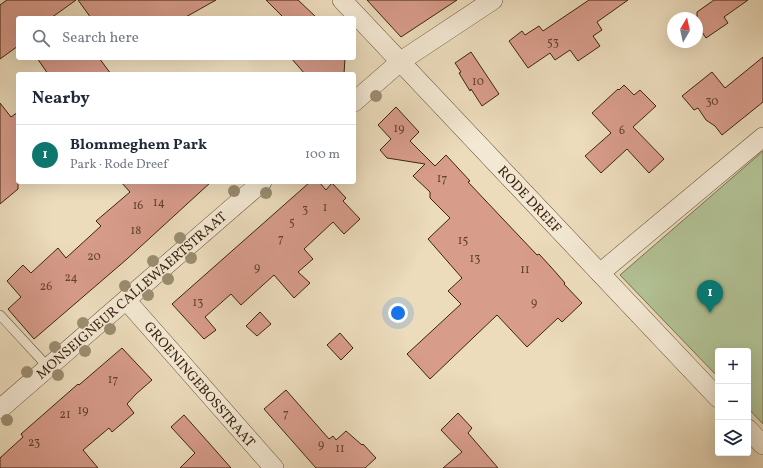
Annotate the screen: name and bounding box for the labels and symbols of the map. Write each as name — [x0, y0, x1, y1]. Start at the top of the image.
north arrow — [667, 12, 703, 48]
house number: 53 — [547, 35, 559, 51]
house number: 10 — [472, 74, 484, 90]
house number: 30 — [705, 94, 719, 110]
house number: 19 — [394, 121, 404, 137]
house number: 6 — [619, 123, 625, 139]
street label: RODE DREEF — [493, 162, 565, 238]
house number: 17 — [437, 171, 447, 187]
house number: 14 — [153, 195, 165, 211]
house number: 16 — [133, 198, 143, 214]
house number: 1 — [323, 200, 327, 216]
house number: 3 — [302, 202, 308, 218]
street label: MONSEIGNEUR CALLEWAERTSTRAAT — [33, 208, 231, 384]
house number: 5 — [289, 215, 295, 231]
house number: 18 — [131, 223, 141, 239]
house number: 7 — [278, 231, 284, 247]
house number: 15 — [458, 233, 468, 249]
house number: 20 — [87, 249, 101, 265]
house number: 13 — [470, 251, 480, 267]
house number: 9 — [254, 260, 260, 276]
house number: 11 — [520, 262, 530, 278]
house number: 24 — [64, 270, 78, 286]
house number: 26 — [40, 279, 52, 295]
pin: 1 — [697, 280, 723, 313]
house number: 13 — [193, 295, 203, 311]
house number: 9 — [531, 295, 537, 311]
your location — [388, 303, 408, 323]
street label: GROENINGEBOSSTRAAT — [139, 318, 259, 452]
house number: 17 — [108, 372, 118, 388]
house number: 19 — [78, 403, 88, 419]
house number: 7 — [283, 406, 289, 422]
house number: 21 — [59, 407, 71, 423]
house number: 23 — [28, 435, 40, 451]
house number: 9 — [318, 437, 324, 453]
house number: 11 — [335, 441, 345, 457]

